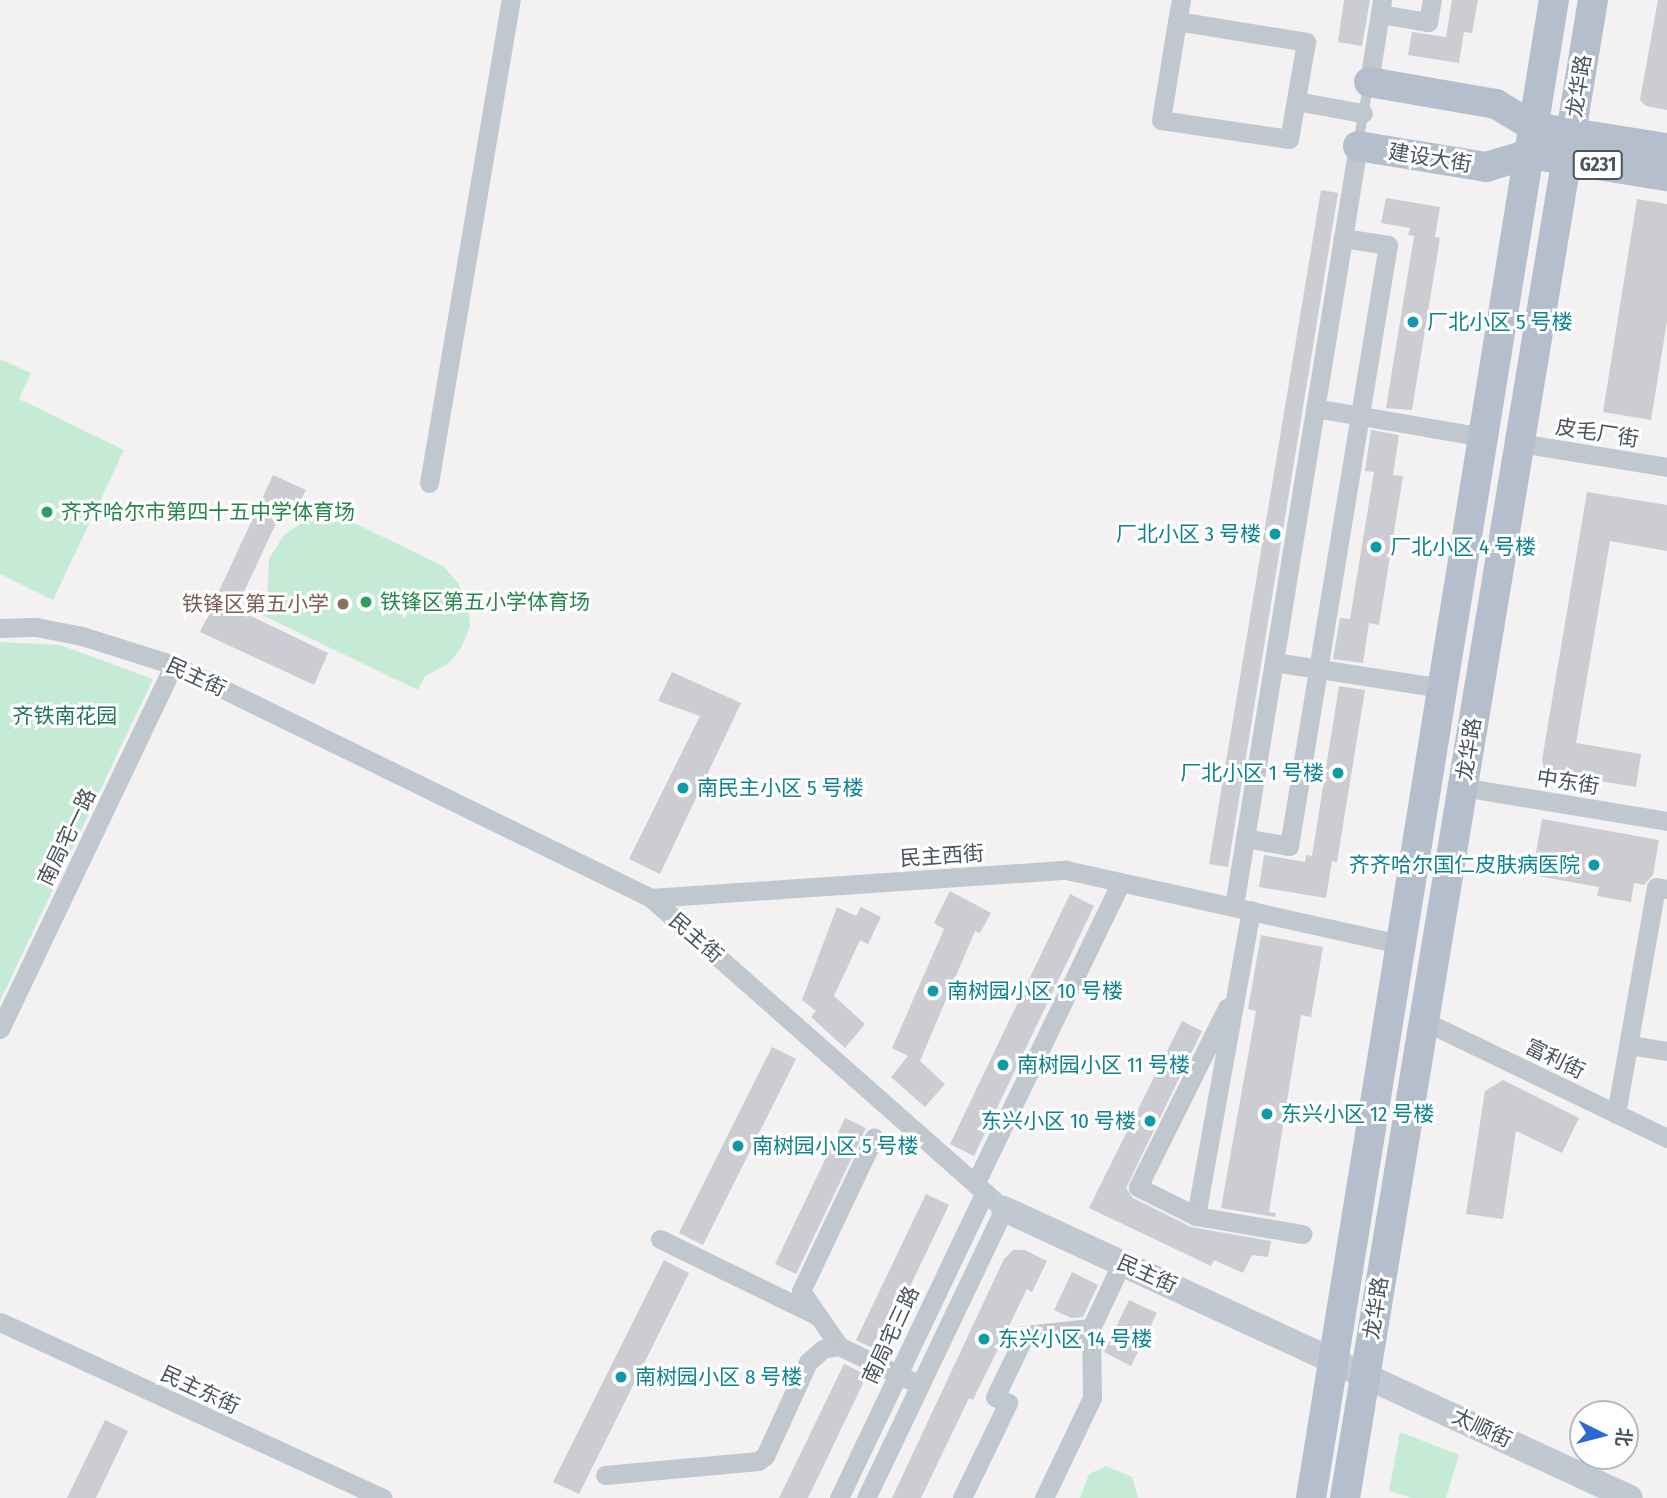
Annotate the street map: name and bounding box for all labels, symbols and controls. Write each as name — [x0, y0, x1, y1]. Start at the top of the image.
street label: 龙华路 — [1562, 53, 1596, 119]
street label: 建设大街 — [1387, 139, 1473, 177]
road number: G231 — [1572, 150, 1624, 181]
place label: 厂北小区 5 号楼 — [1427, 309, 1573, 335]
marker: 厂北小区 5 号楼 — [1405, 314, 1421, 330]
street label: 皮毛厂街 — [1554, 414, 1640, 452]
place label: 齐齐哈尔市第四十五中学体育场 — [61, 499, 355, 525]
marker: 齐齐哈尔市第四十五中学体育场 — [39, 504, 55, 520]
place label: 厂北小区 3 号楼 — [1116, 521, 1261, 547]
marker: 厂北小区 3 号楼 — [1267, 526, 1283, 542]
place label: 厂北小区 4 号楼 — [1390, 534, 1536, 560]
marker: 厂北小区 4 号楼 — [1368, 539, 1384, 555]
place label: 铁锋区第五小学体育场 — [380, 589, 590, 615]
place label: 铁锋区第五小学 — [182, 591, 329, 617]
marker: 铁锋区第五小学体育场 — [358, 594, 374, 610]
marker: 铁锋区第五小学 — [335, 596, 351, 612]
street label: 民主街 — [162, 652, 230, 702]
park label: 齐铁南花园 — [13, 703, 117, 729]
street label: 龙华路 — [1452, 716, 1486, 782]
place label: 厂北小区 1 号楼 — [1180, 760, 1324, 786]
marker: 厂北小区 1 号楼 — [1330, 765, 1346, 781]
street label: 中东街 — [1535, 765, 1601, 799]
place label: 南民主小区 5 号楼 — [697, 775, 864, 801]
marker: 南民主小区 5 号楼 — [675, 780, 691, 796]
street label: 南局宅一路 — [33, 784, 101, 890]
street label: 民主西街 — [899, 841, 985, 871]
place label: 齐齐哈尔国仁皮肤病医院 — [1349, 852, 1580, 878]
marker: 齐齐哈尔国仁皮肤病医院 — [1586, 857, 1602, 873]
street label: 民主街 — [664, 908, 728, 968]
place label: 南树园小区 10 号楼 — [947, 978, 1123, 1004]
marker: 南树园小区 10 号楼 — [925, 983, 941, 999]
street label: 富利街 — [1521, 1034, 1589, 1084]
place label: 南树园小区 11 号楼 — [1017, 1052, 1190, 1078]
marker: 南树园小区 11 号楼 — [995, 1057, 1011, 1073]
place label: 东兴小区 12 号楼 — [1281, 1101, 1434, 1127]
marker: 东兴小区 12 号楼 — [1259, 1106, 1275, 1122]
place label: 东兴小区 10 号楼 — [981, 1108, 1136, 1134]
marker: 东兴小区 10 号楼 — [1142, 1113, 1158, 1129]
place label: 南树园小区 5 号楼 — [752, 1133, 919, 1159]
marker: 南树园小区 5 号楼 — [730, 1138, 746, 1154]
street label: 民主街 — [1113, 1250, 1181, 1298]
street label: 龙华路 — [1359, 1275, 1393, 1341]
street label: 南局宅三路 — [857, 1282, 925, 1388]
place label: 东兴小区 14 号楼 — [998, 1326, 1152, 1352]
marker: 东兴小区 14 号楼 — [976, 1331, 992, 1347]
street label: 民主东街 — [157, 1361, 243, 1419]
place label: 南树园小区 8 号楼 — [635, 1364, 802, 1390]
marker: 南树园小区 8 号楼 — [613, 1369, 629, 1385]
north arrow — [1569, 1400, 1639, 1470]
street label: 太顺街 — [1448, 1403, 1516, 1453]
text: 北 — [1611, 1426, 1636, 1448]

